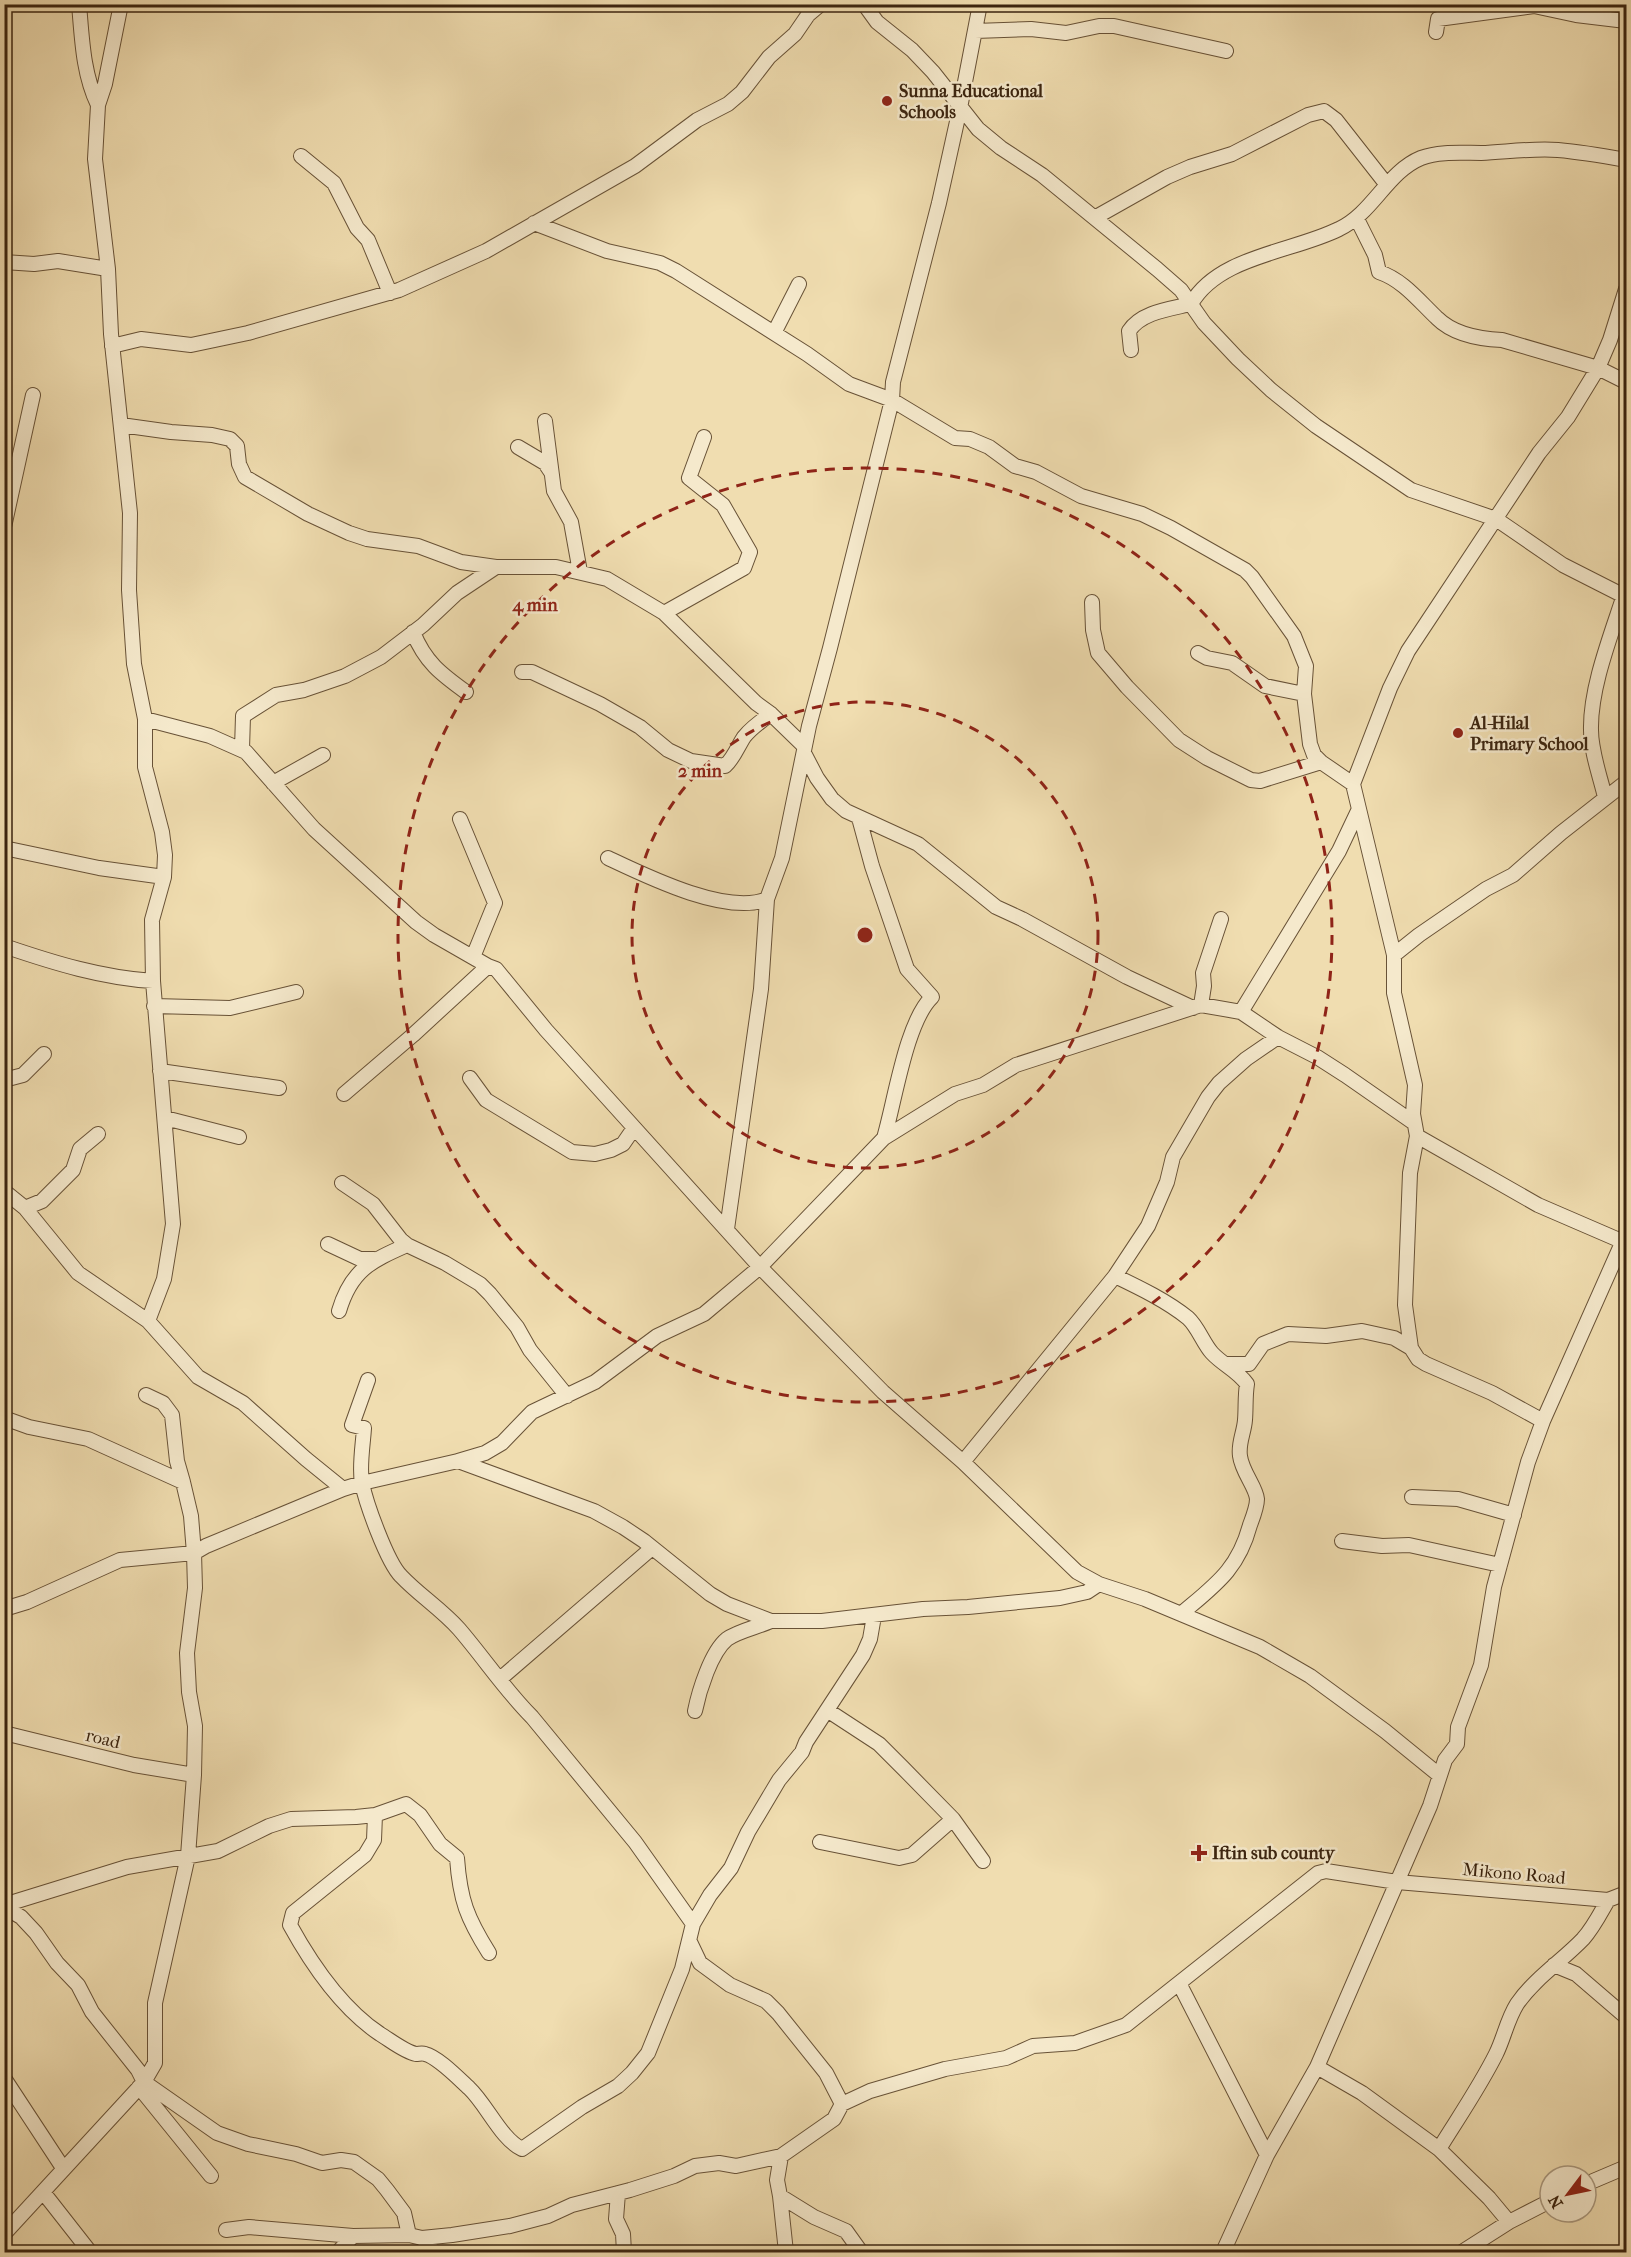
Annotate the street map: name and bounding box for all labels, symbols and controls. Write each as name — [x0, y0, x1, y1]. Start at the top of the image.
place label: Sunna Educational Schools — [899, 81, 1044, 123]
marker: Sunna Educational Schools — [880, 94, 894, 108]
text: 4 min — [511, 595, 558, 616]
place label: Al-Hilal Primary School — [1469, 713, 1590, 755]
marker: Al-Hilal Primary School — [1451, 726, 1465, 740]
text: 2 min — [678, 761, 722, 782]
centre of rings — [855, 925, 875, 945]
street label: road — [84, 1725, 123, 1753]
place label: Iftin sub county — [1212, 1843, 1336, 1864]
marker: Iftin sub county — [1190, 1844, 1208, 1862]
street label: Mikono Road — [1462, 1859, 1567, 1889]
north arrow — [1538, 2164, 1598, 2224]
text: N — [1544, 2191, 1567, 2212]

